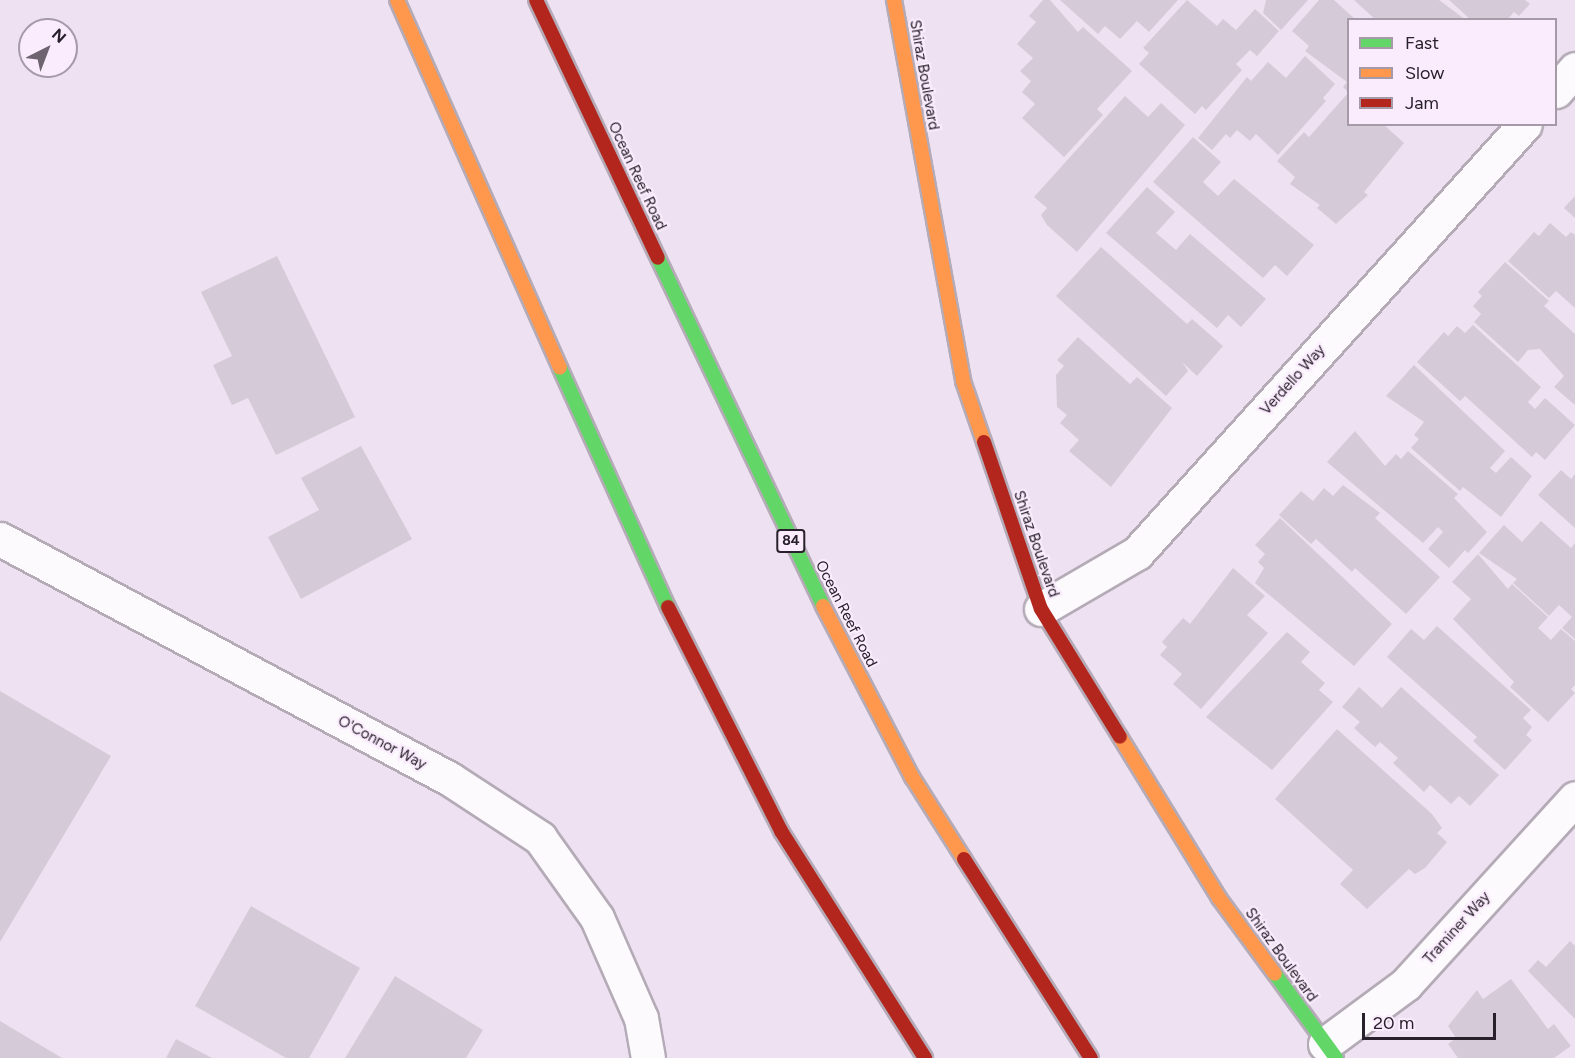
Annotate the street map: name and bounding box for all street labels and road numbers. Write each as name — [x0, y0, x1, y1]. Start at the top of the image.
street label: Shiraz Boulevard — [905, 19, 943, 131]
street label: Ocean Reef Road — [604, 119, 670, 233]
street label: Verdello Way — [1257, 341, 1329, 419]
street label: Shiraz Boulevard — [1009, 488, 1063, 600]
road number: 84 — [776, 530, 806, 552]
street label: Ocean Reef Road — [811, 558, 881, 670]
street label: O'Connor Way — [335, 712, 429, 774]
street label: Traminer Way — [1420, 888, 1494, 968]
street label: Shiraz Boulevard — [1241, 905, 1321, 1005]

